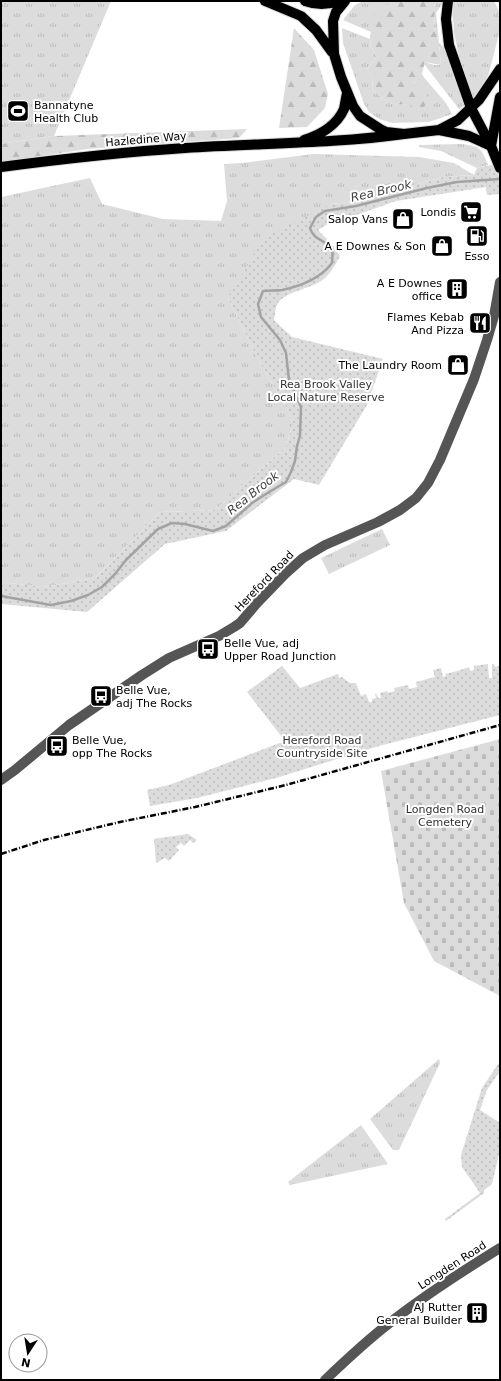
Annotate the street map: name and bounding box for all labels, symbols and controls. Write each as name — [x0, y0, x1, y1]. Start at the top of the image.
sports icon: Bannatyne Health Club — [5, 98, 31, 124]
place label: Bannatyne Health Club — [34, 99, 98, 125]
street label: Hazledine Way — [105, 129, 188, 150]
water label: Rea Brook — [349, 177, 414, 205]
supermarket icon: Londis — [458, 199, 484, 225]
shop icon: Salop Vans — [390, 206, 416, 232]
place label: Londis — [421, 206, 456, 219]
place label: Salop Vans — [328, 213, 388, 226]
fuel station icon: Esso — [464, 223, 490, 249]
shop icon: A E Downes & Son — [429, 233, 455, 259]
place label: A E Downes & Son — [325, 240, 426, 253]
place label: Esso — [464, 250, 490, 263]
building icon: A E Downes office — [444, 276, 470, 302]
place label: A E Downes office — [377, 277, 442, 303]
restaurant icon: Flames Kebab And Pizza — [467, 310, 493, 336]
place label: Flames Kebab And Pizza — [387, 311, 464, 337]
shop icon: The Laundry Room — [445, 352, 471, 378]
place label: The Laundry Room — [337, 359, 442, 372]
park label: Rea Brook Valley Local Nature Reserve — [267, 378, 385, 404]
water label: Rea Brook — [224, 468, 282, 518]
street label: Hereford Road — [232, 548, 297, 614]
bus stop icon: Belle Vue, adj Upper Road Junction — [195, 636, 221, 662]
place label: Belle Vue, adj Upper Road Junction — [224, 637, 336, 663]
bus stop icon: Belle Vue, adj The Rocks — [88, 683, 114, 709]
place label: Belle Vue, adj The Rocks — [116, 684, 193, 710]
bus stop icon: Belle Vue, opp The Rocks — [44, 733, 70, 759]
place label: Belle Vue, opp The Rocks — [72, 734, 152, 760]
park label: Hereford Road Countryside Site — [277, 734, 368, 760]
park label: Longden Road Cemetery — [406, 803, 484, 829]
street label: Longden Road — [416, 1239, 489, 1292]
building icon: AJ Rutter General Builder — [464, 1300, 490, 1326]
place label: AJ Rutter General Builder — [376, 1301, 462, 1327]
north arrow — [8, 1333, 48, 1373]
text: N — [20, 1355, 32, 1370]

